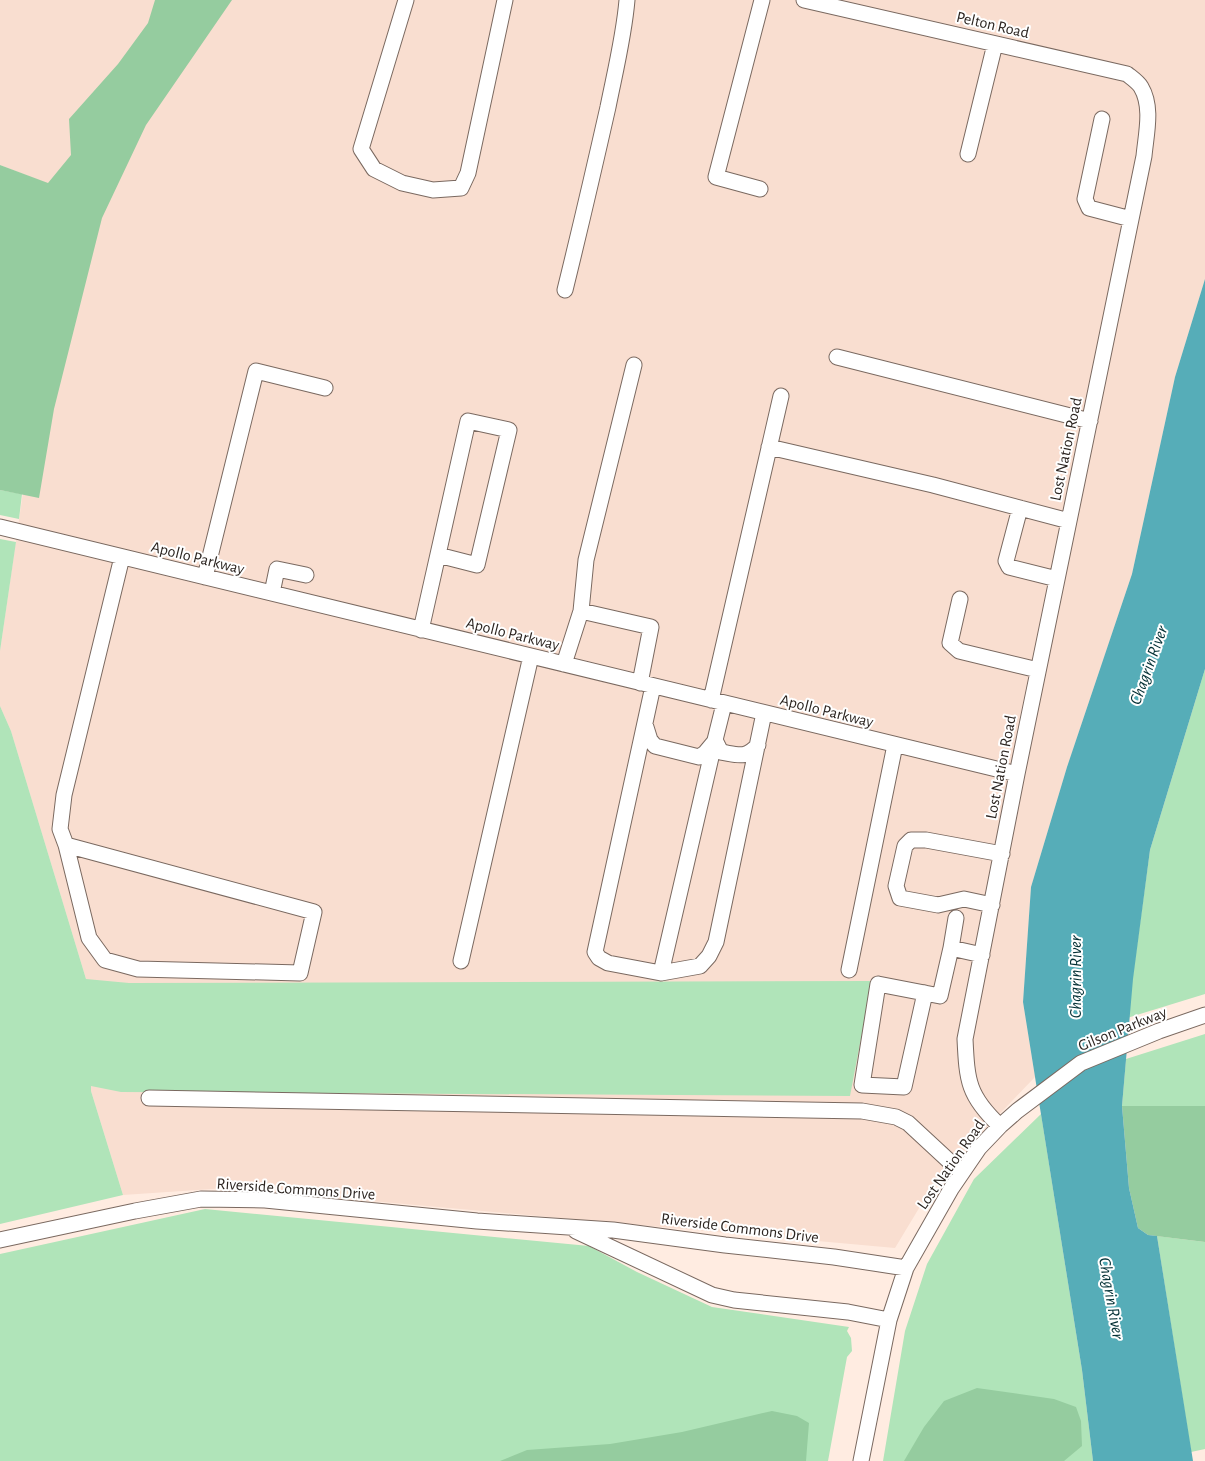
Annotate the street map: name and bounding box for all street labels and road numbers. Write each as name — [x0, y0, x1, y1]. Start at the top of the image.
street label: Pelton Road — [955, 9, 1031, 41]
street label: Lost Nation Road — [1047, 396, 1085, 502]
street label: Apollo Parkway — [149, 539, 246, 578]
street label: Apollo Parkway — [464, 615, 561, 654]
street label: Apollo Parkway — [778, 692, 875, 731]
street label: Lost Nation Road — [983, 714, 1019, 820]
street label: Gilson Parkway — [1076, 1004, 1170, 1055]
street label: Lost Nation Road — [914, 1117, 988, 1212]
street label: Riverside Commons Drive — [216, 1175, 376, 1203]
street label: Riverside Commons Drive — [660, 1210, 820, 1246]

